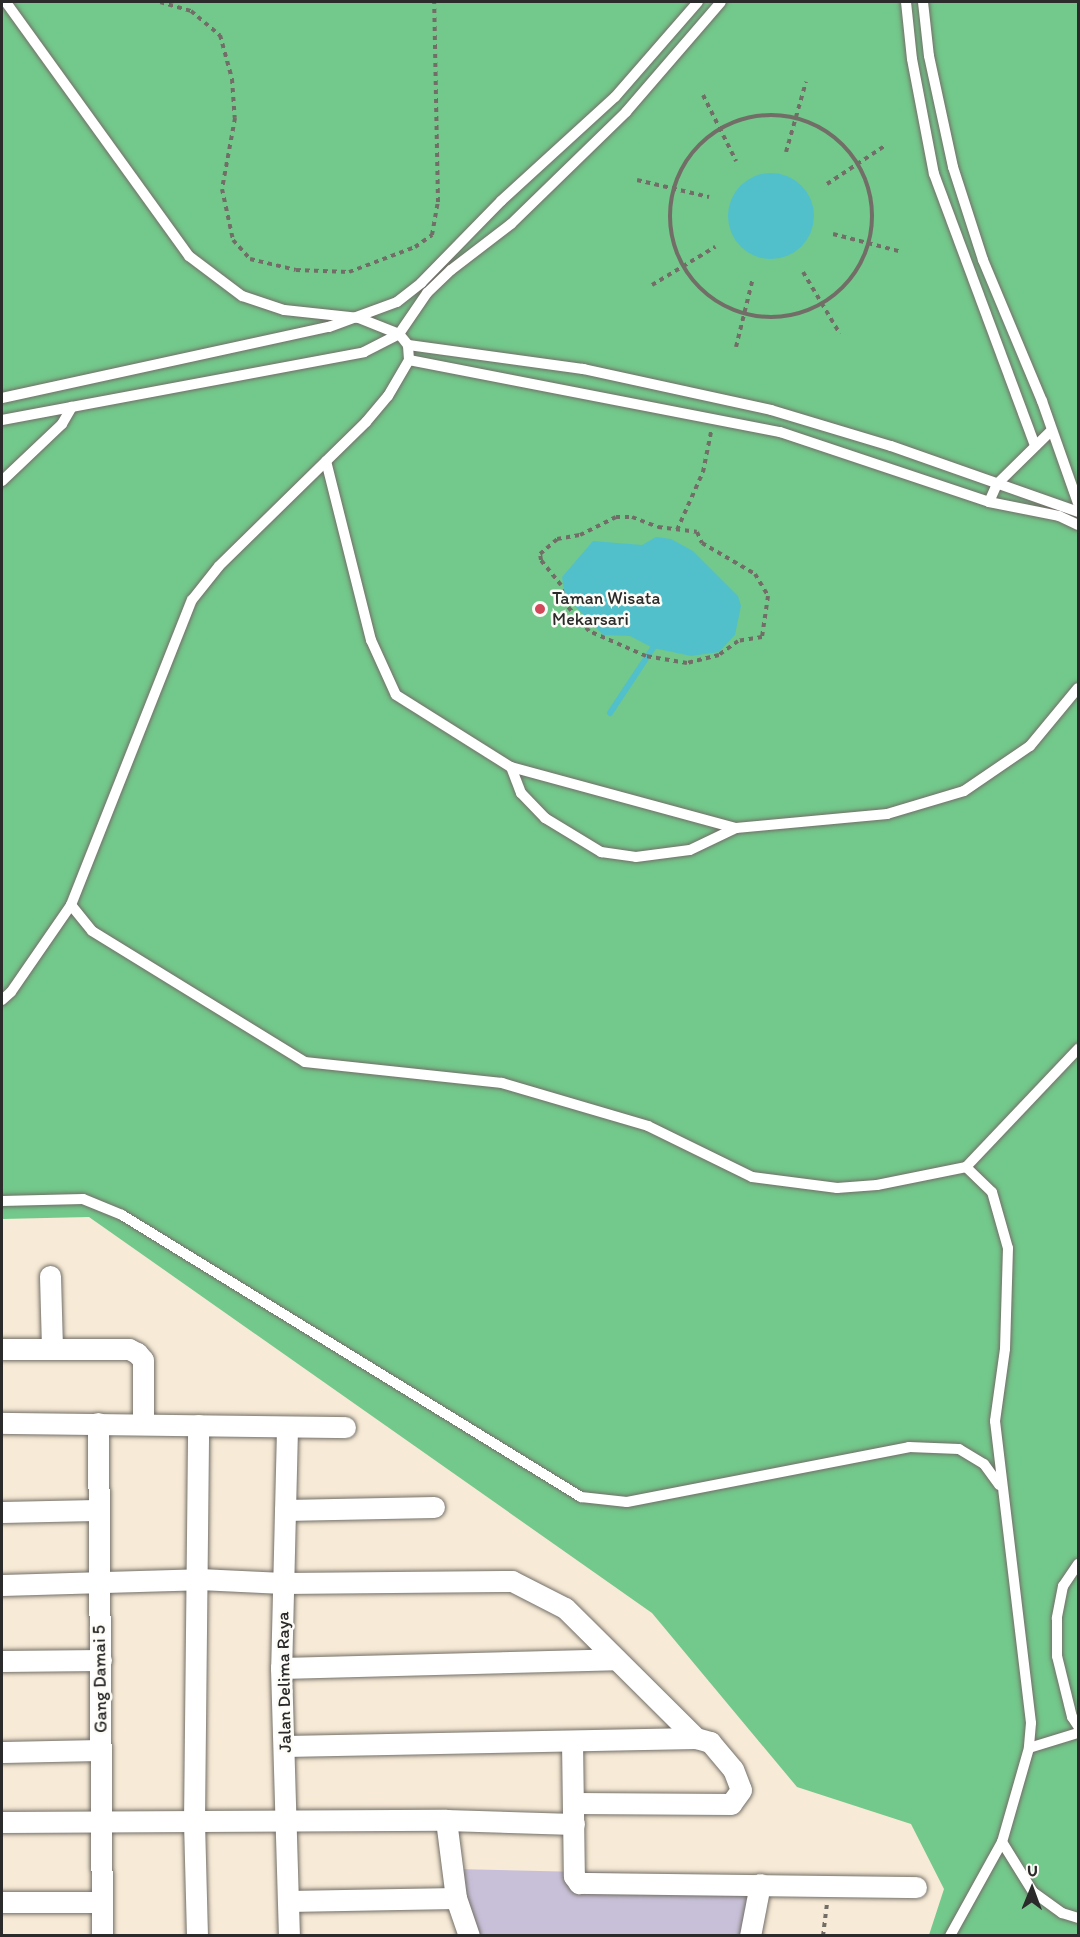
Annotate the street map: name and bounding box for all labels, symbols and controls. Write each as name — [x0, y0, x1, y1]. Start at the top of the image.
place label: Taman Wisata Mekarsari — [552, 588, 660, 630]
marker: Taman Wisata Mekarsari — [533, 602, 547, 616]
street label: Jalan Delima Raya — [272, 1611, 296, 1753]
street label: Gang Damai 5 — [88, 1625, 112, 1733]
north arrow — [1002, 1859, 1062, 1919]
text: U — [1027, 1861, 1038, 1880]

